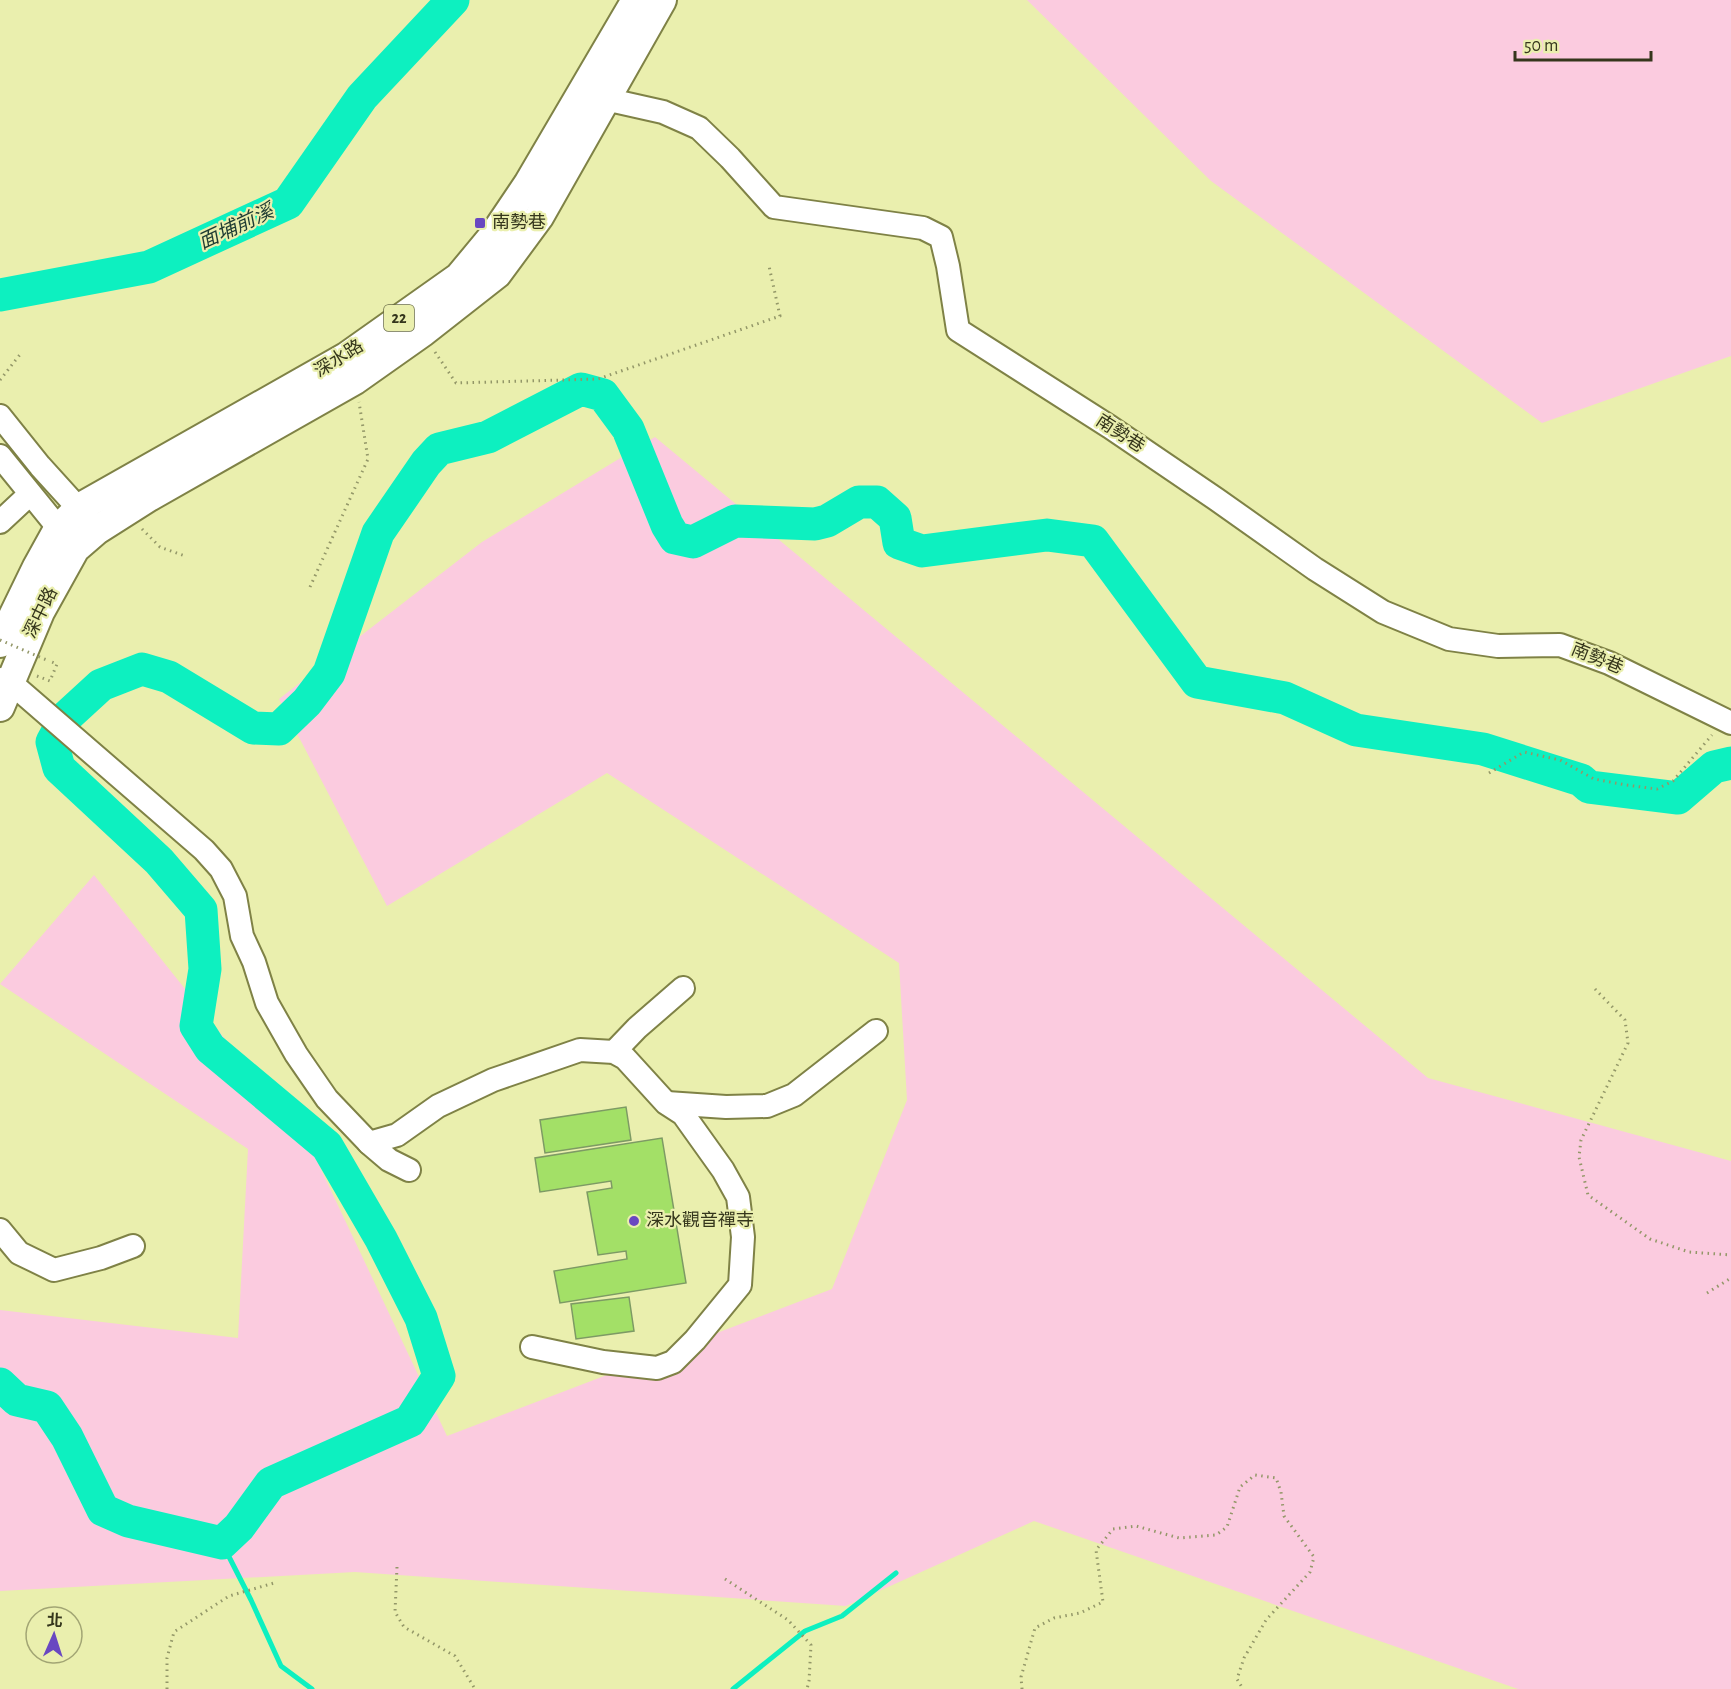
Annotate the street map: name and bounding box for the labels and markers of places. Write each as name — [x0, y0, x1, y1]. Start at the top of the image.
place label: 南勢巷 — [492, 212, 546, 232]
marker: 南勢巷 — [473, 216, 487, 230]
place label: 深水觀音禪寺 — [646, 1210, 754, 1230]
marker: 深水觀音禪寺 — [627, 1214, 641, 1228]

